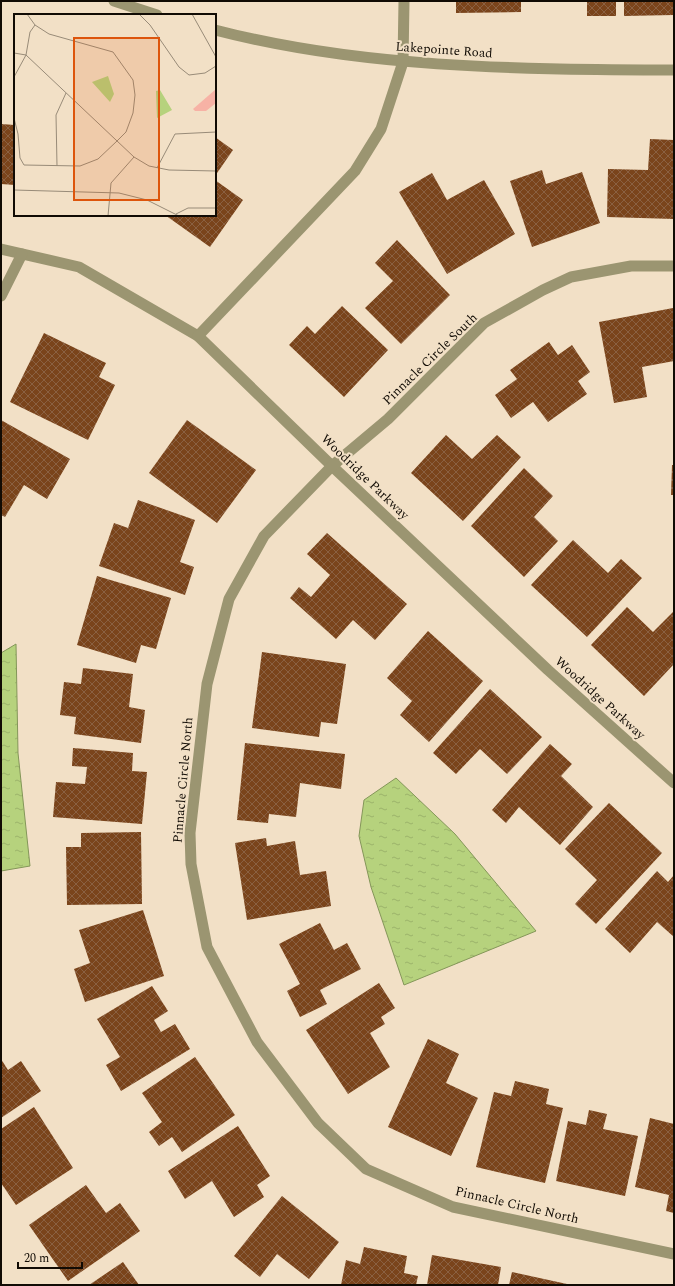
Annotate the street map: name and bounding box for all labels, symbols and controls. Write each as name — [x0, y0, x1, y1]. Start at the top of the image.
inset map — [14, 14, 216, 216]
street label: Lakepointe Road — [395, 37, 493, 63]
street label: Pinnacle Circle South — [378, 308, 482, 410]
street label: Woodridge Parkway — [316, 429, 414, 525]
street label: Woodridge Parkway — [550, 652, 650, 745]
street label: Pinnacle Circle North — [168, 716, 199, 844]
street label: Pinnacle Circle North — [453, 1181, 581, 1229]
scale bar — [18, 1244, 82, 1270]
text: 20 m — [24, 1249, 49, 1268]

